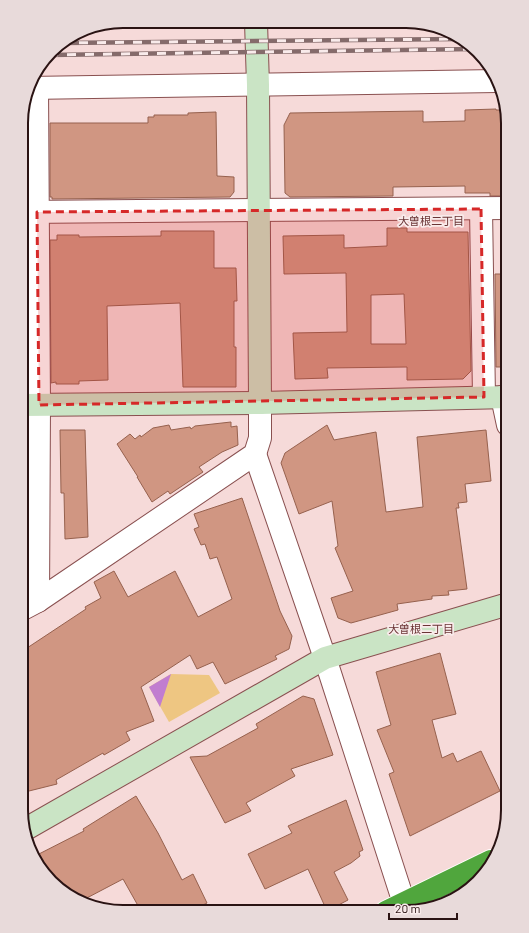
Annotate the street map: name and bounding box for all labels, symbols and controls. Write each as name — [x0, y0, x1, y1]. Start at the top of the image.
district label: 大曽根二丁目 — [398, 214, 464, 227]
district label: 大曽根二丁目 — [388, 622, 454, 635]
scale bar — [389, 895, 457, 921]
text: 20 m — [395, 901, 421, 915]

